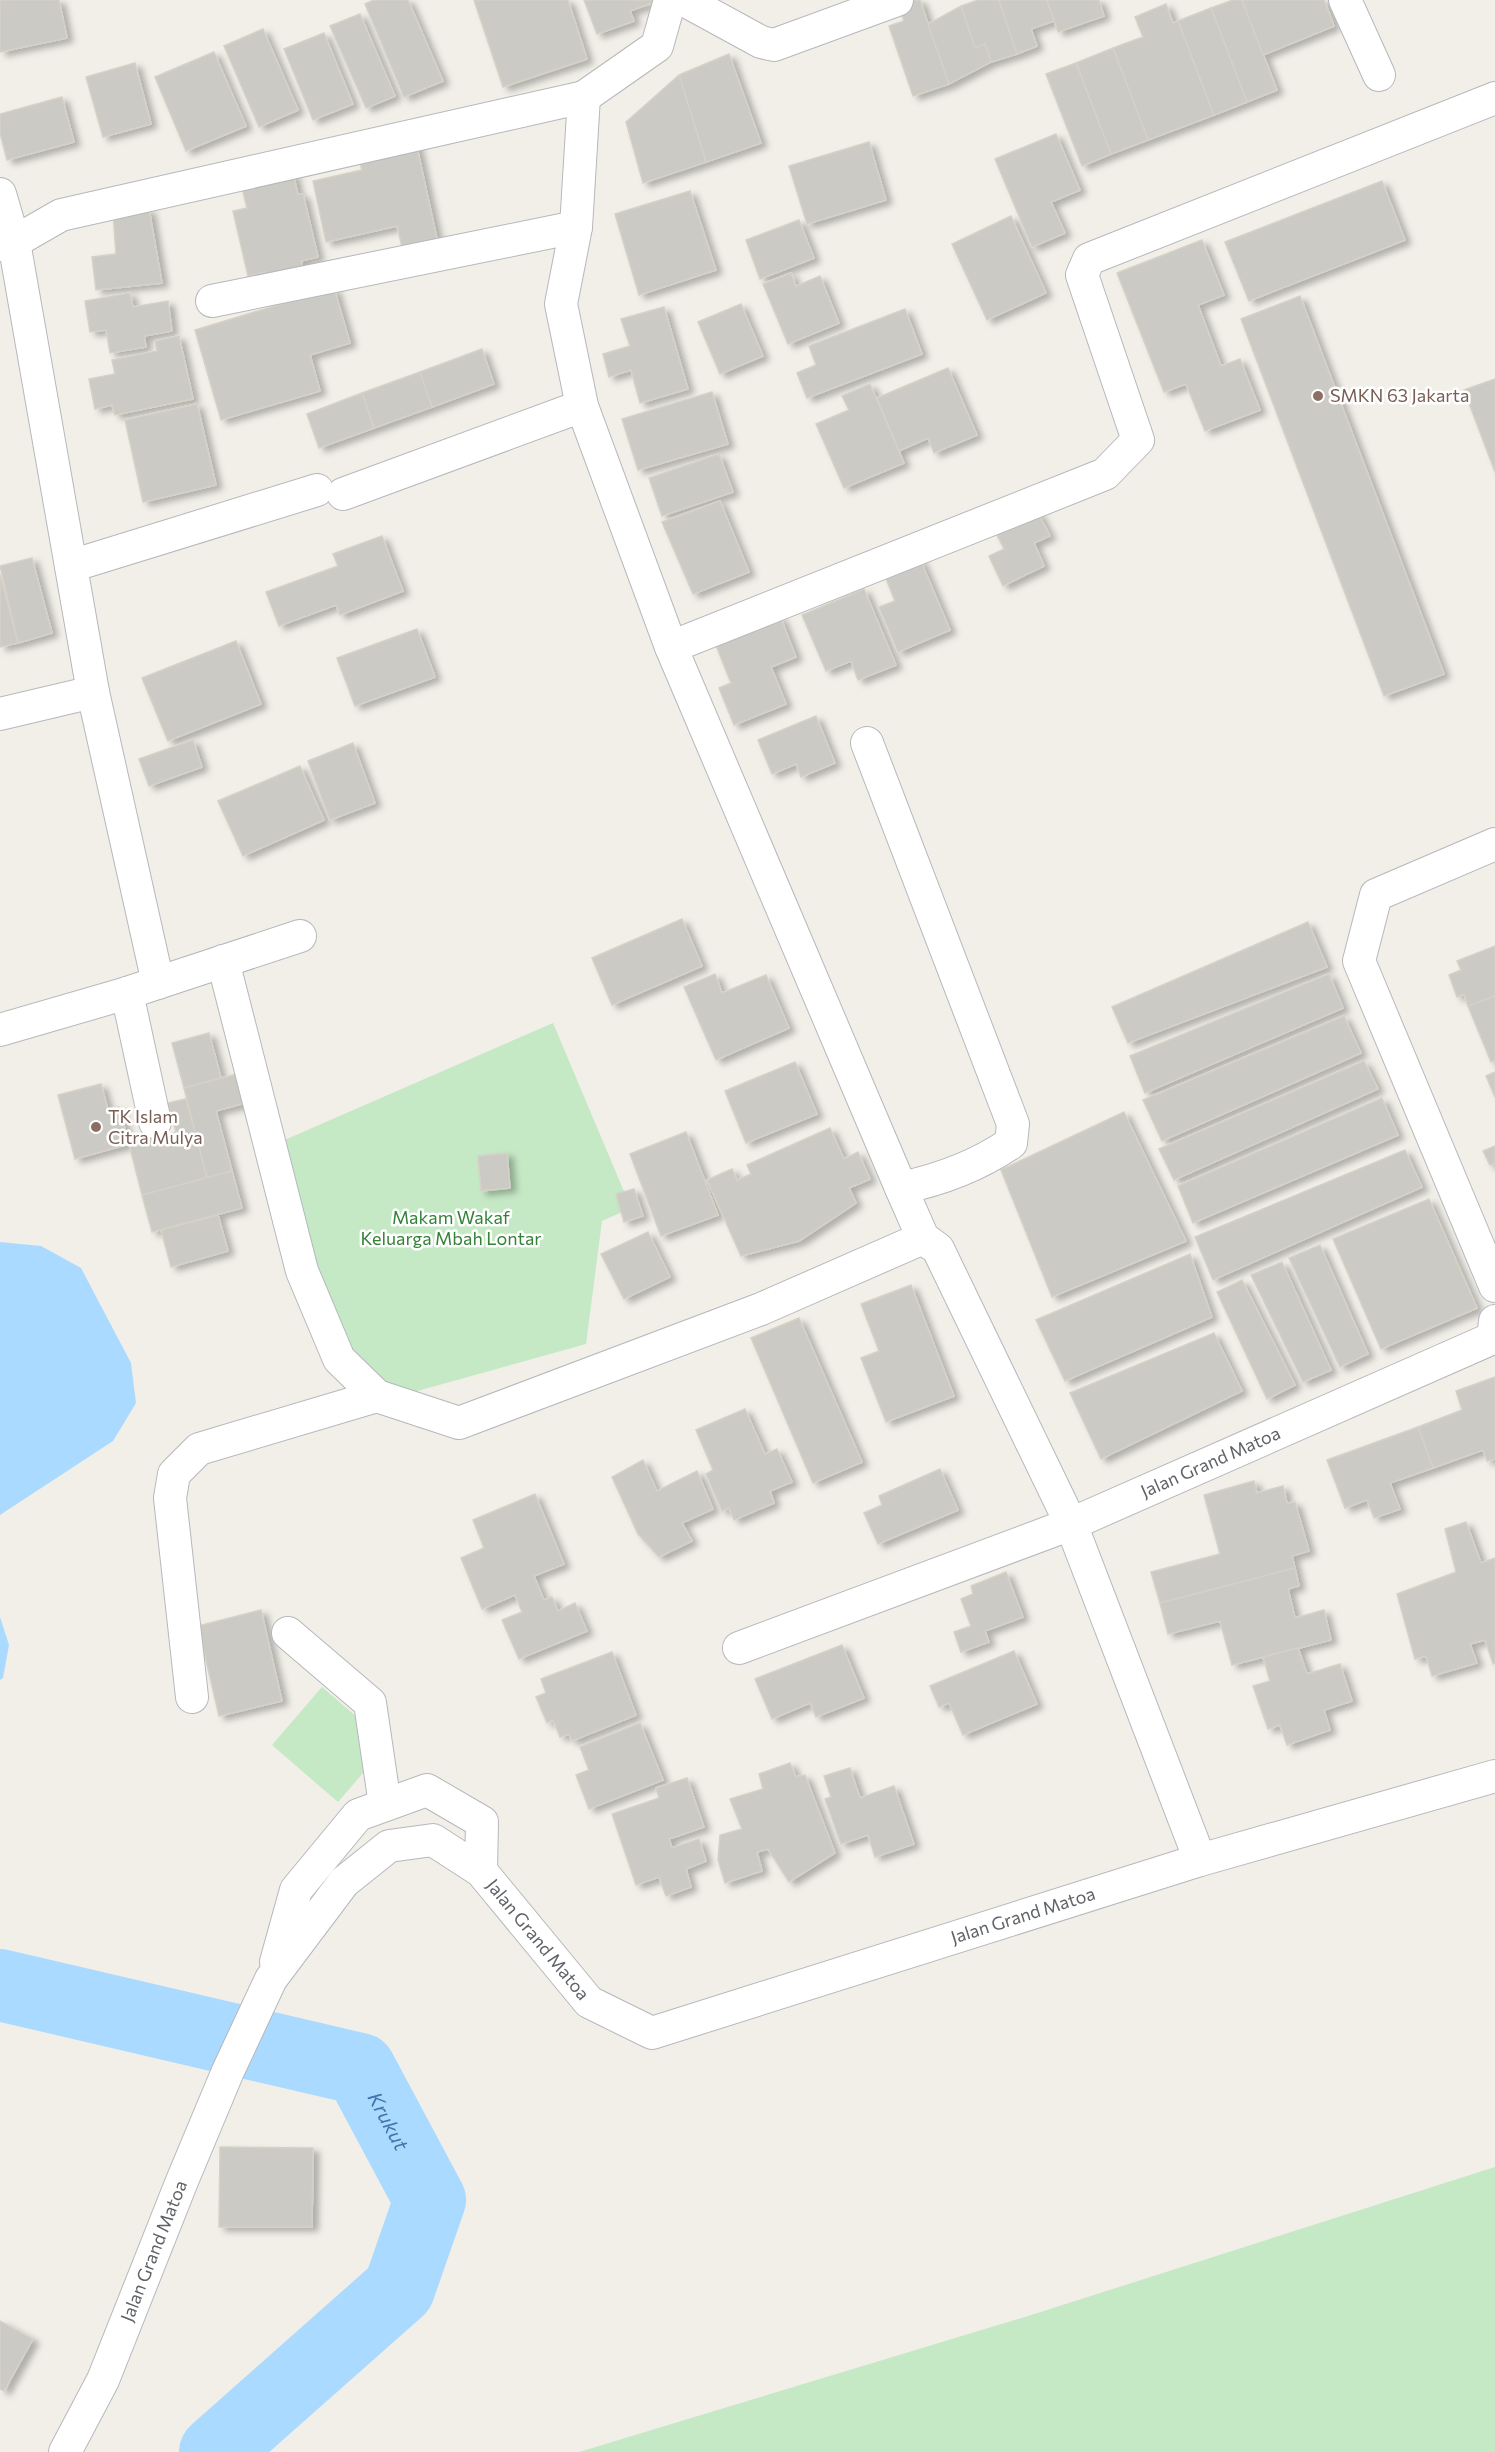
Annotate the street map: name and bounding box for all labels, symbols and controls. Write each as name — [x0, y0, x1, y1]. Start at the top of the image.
place label: SMKN 63 Jakarta — [1330, 384, 1469, 406]
marker: SMKN 63 Jakarta — [1311, 389, 1325, 403]
place label: TK Islam Citra Mulya — [108, 1105, 203, 1148]
marker: TK Islam Citra Mulya — [89, 1120, 103, 1134]
park label: Makam Wakaf Keluarga Mbah Lontar — [360, 1206, 542, 1249]
street label: Jalan Grand Matoa — [1137, 1421, 1283, 1502]
street label: Jalan Grand Matoa — [482, 1874, 595, 2004]
street label: Jalan Grand Matoa — [948, 1882, 1098, 1948]
water label: Krukut — [363, 2088, 415, 2155]
street label: Jalan Grand Matoa — [115, 2177, 191, 2325]

